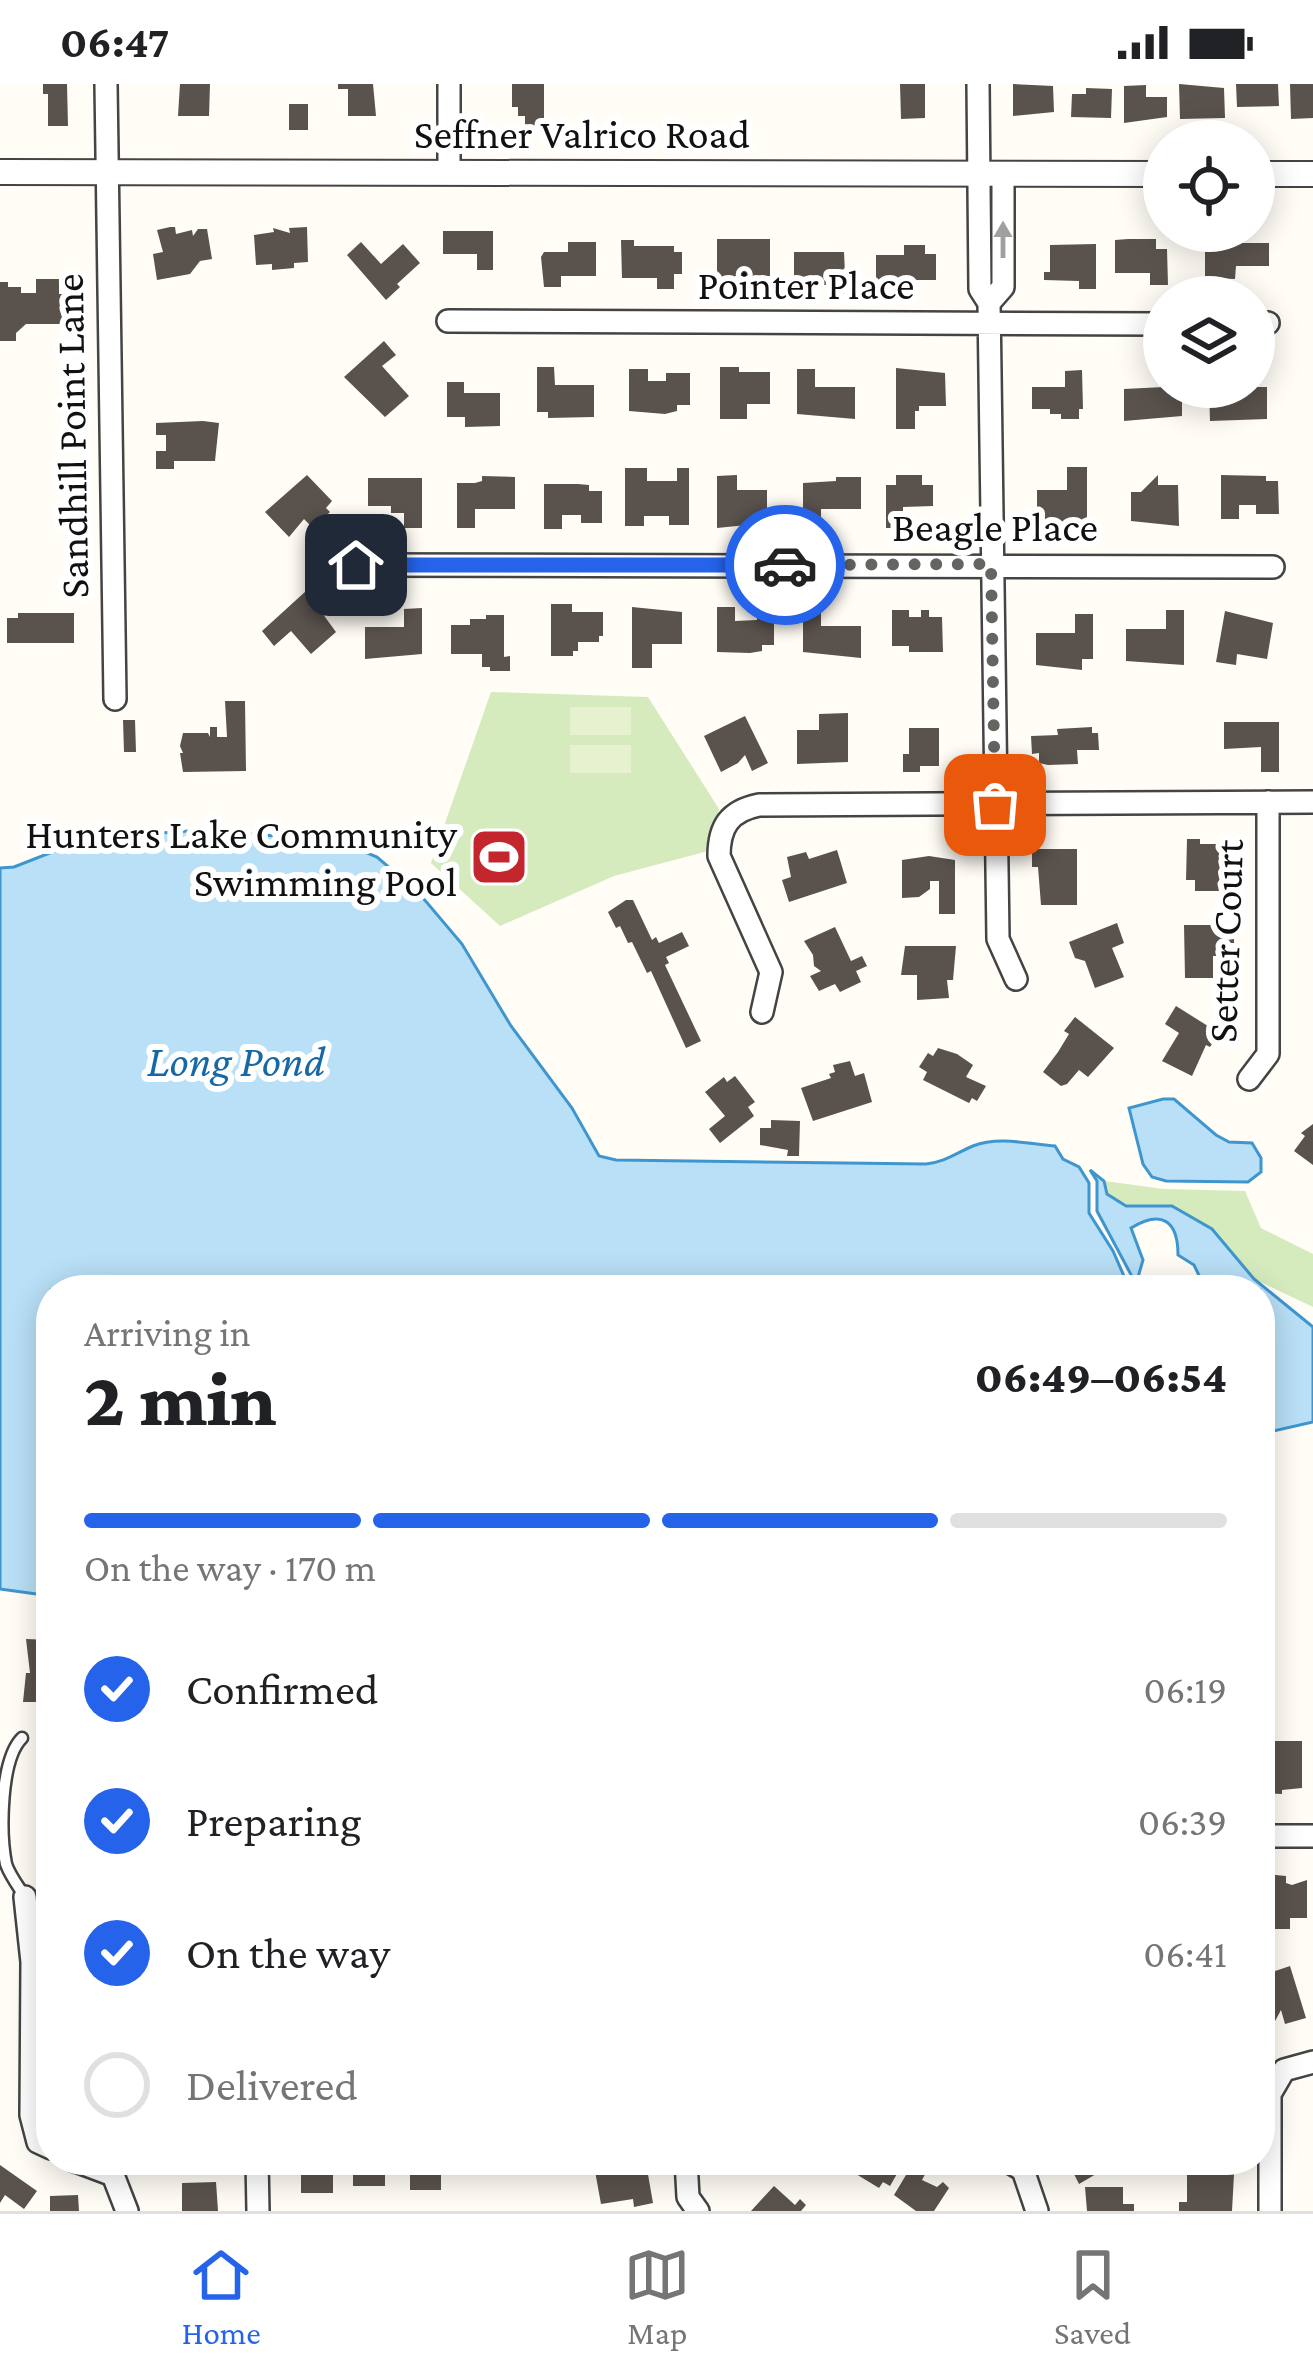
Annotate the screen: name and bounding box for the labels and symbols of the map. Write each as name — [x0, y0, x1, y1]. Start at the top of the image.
street label: Seffner Valrico Road — [414, 110, 750, 157]
one-way arrow — [993, 220, 1013, 258]
street label: Pointer Place — [698, 261, 914, 308]
street label: Sandhill Point Lane — [45, 273, 97, 599]
street label: Beagle Place — [892, 503, 1098, 550]
courier — [725, 505, 845, 625]
pin — [305, 514, 407, 616]
pin — [944, 754, 1046, 856]
place label: Hunters Lake Community Swimming Pool — [25, 810, 458, 905]
sports icon: Hunters Lake Community Swimming Pool — [468, 826, 530, 888]
street label: Setter Court — [1198, 837, 1252, 1043]
water label: Long Pond — [147, 1036, 326, 1086]

